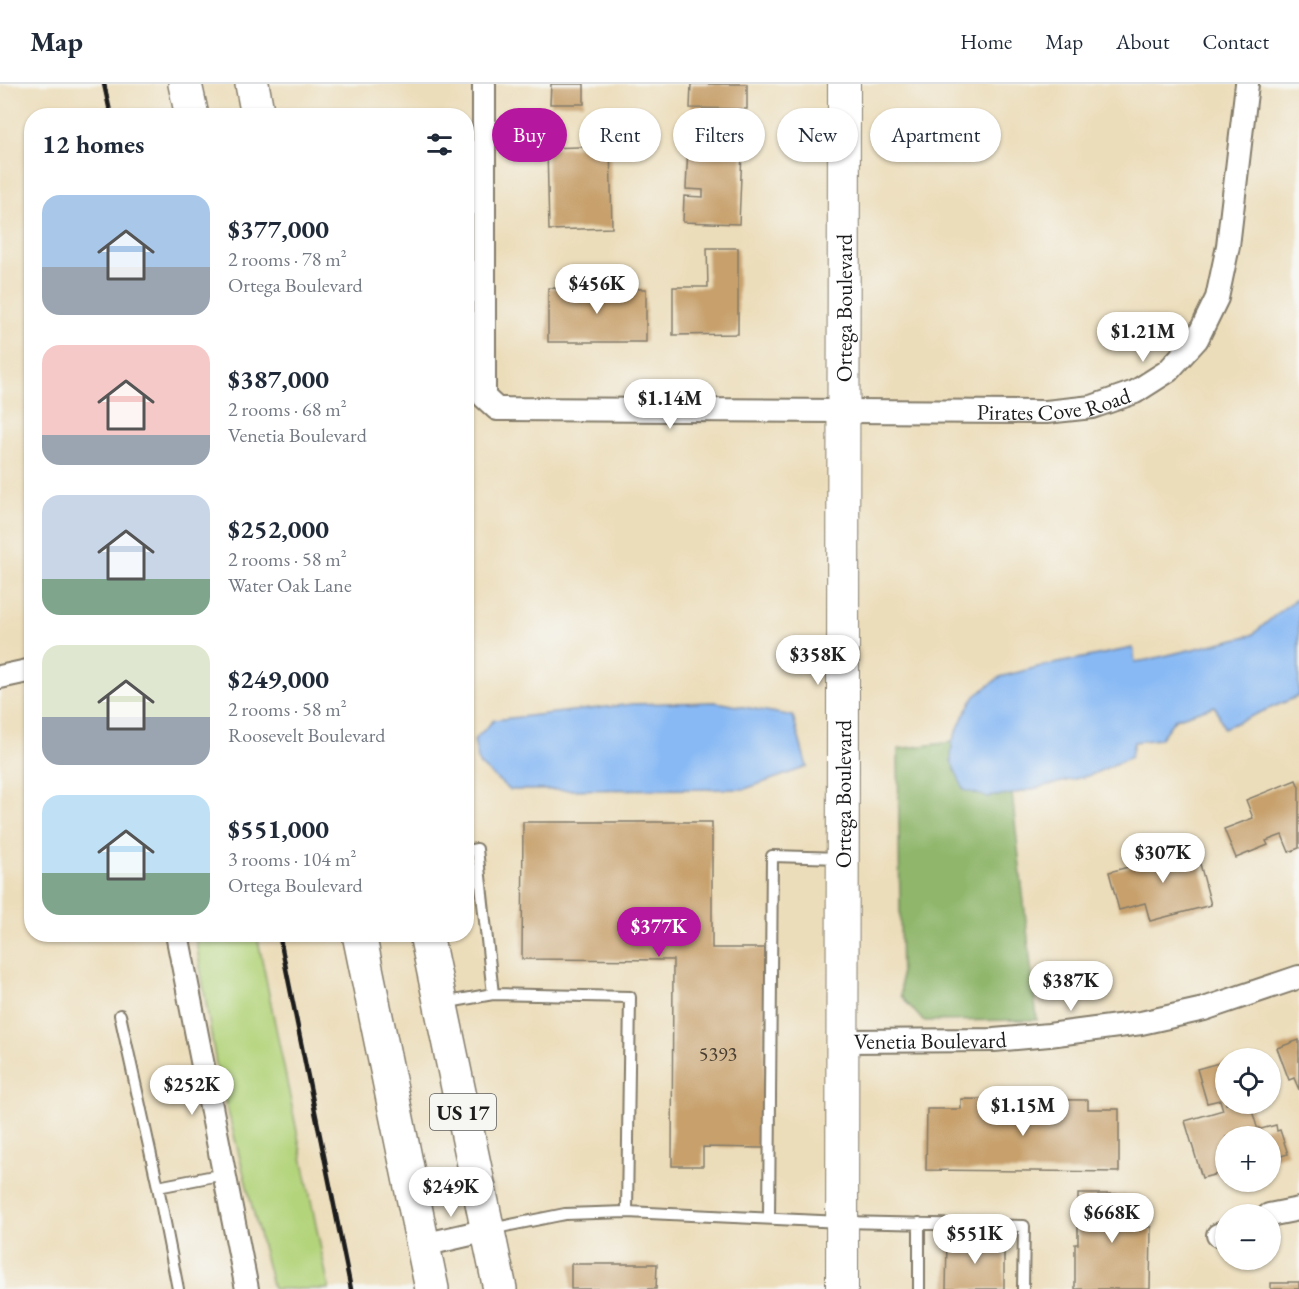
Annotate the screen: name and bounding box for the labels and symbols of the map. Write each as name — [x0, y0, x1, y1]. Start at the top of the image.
street label: Ortega Boulevard — [829, 233, 858, 382]
pin: $456K — [555, 264, 639, 315]
pin: $1.21M — [1094, 312, 1192, 363]
pin: $1.14M — [621, 379, 719, 430]
street label: Pirates Cove Road — [977, 380, 1135, 427]
pin: $358K — [776, 635, 860, 686]
street label: Ortega Boulevard — [828, 719, 857, 868]
pin: $307K — [1121, 833, 1205, 884]
pin: $377K — [617, 907, 701, 958]
pin: $387K — [1029, 961, 1113, 1012]
street label: Venetia Boulevard — [854, 1024, 1009, 1055]
house number: 5393 — [699, 1041, 737, 1067]
pin: $252K — [150, 1065, 234, 1116]
pin: $1.15M — [974, 1086, 1072, 1137]
road number: US 17 — [430, 1094, 496, 1130]
pin: $249K — [409, 1167, 493, 1218]
pin: $668K — [1070, 1193, 1154, 1244]
pin: $551K — [933, 1214, 1017, 1265]

